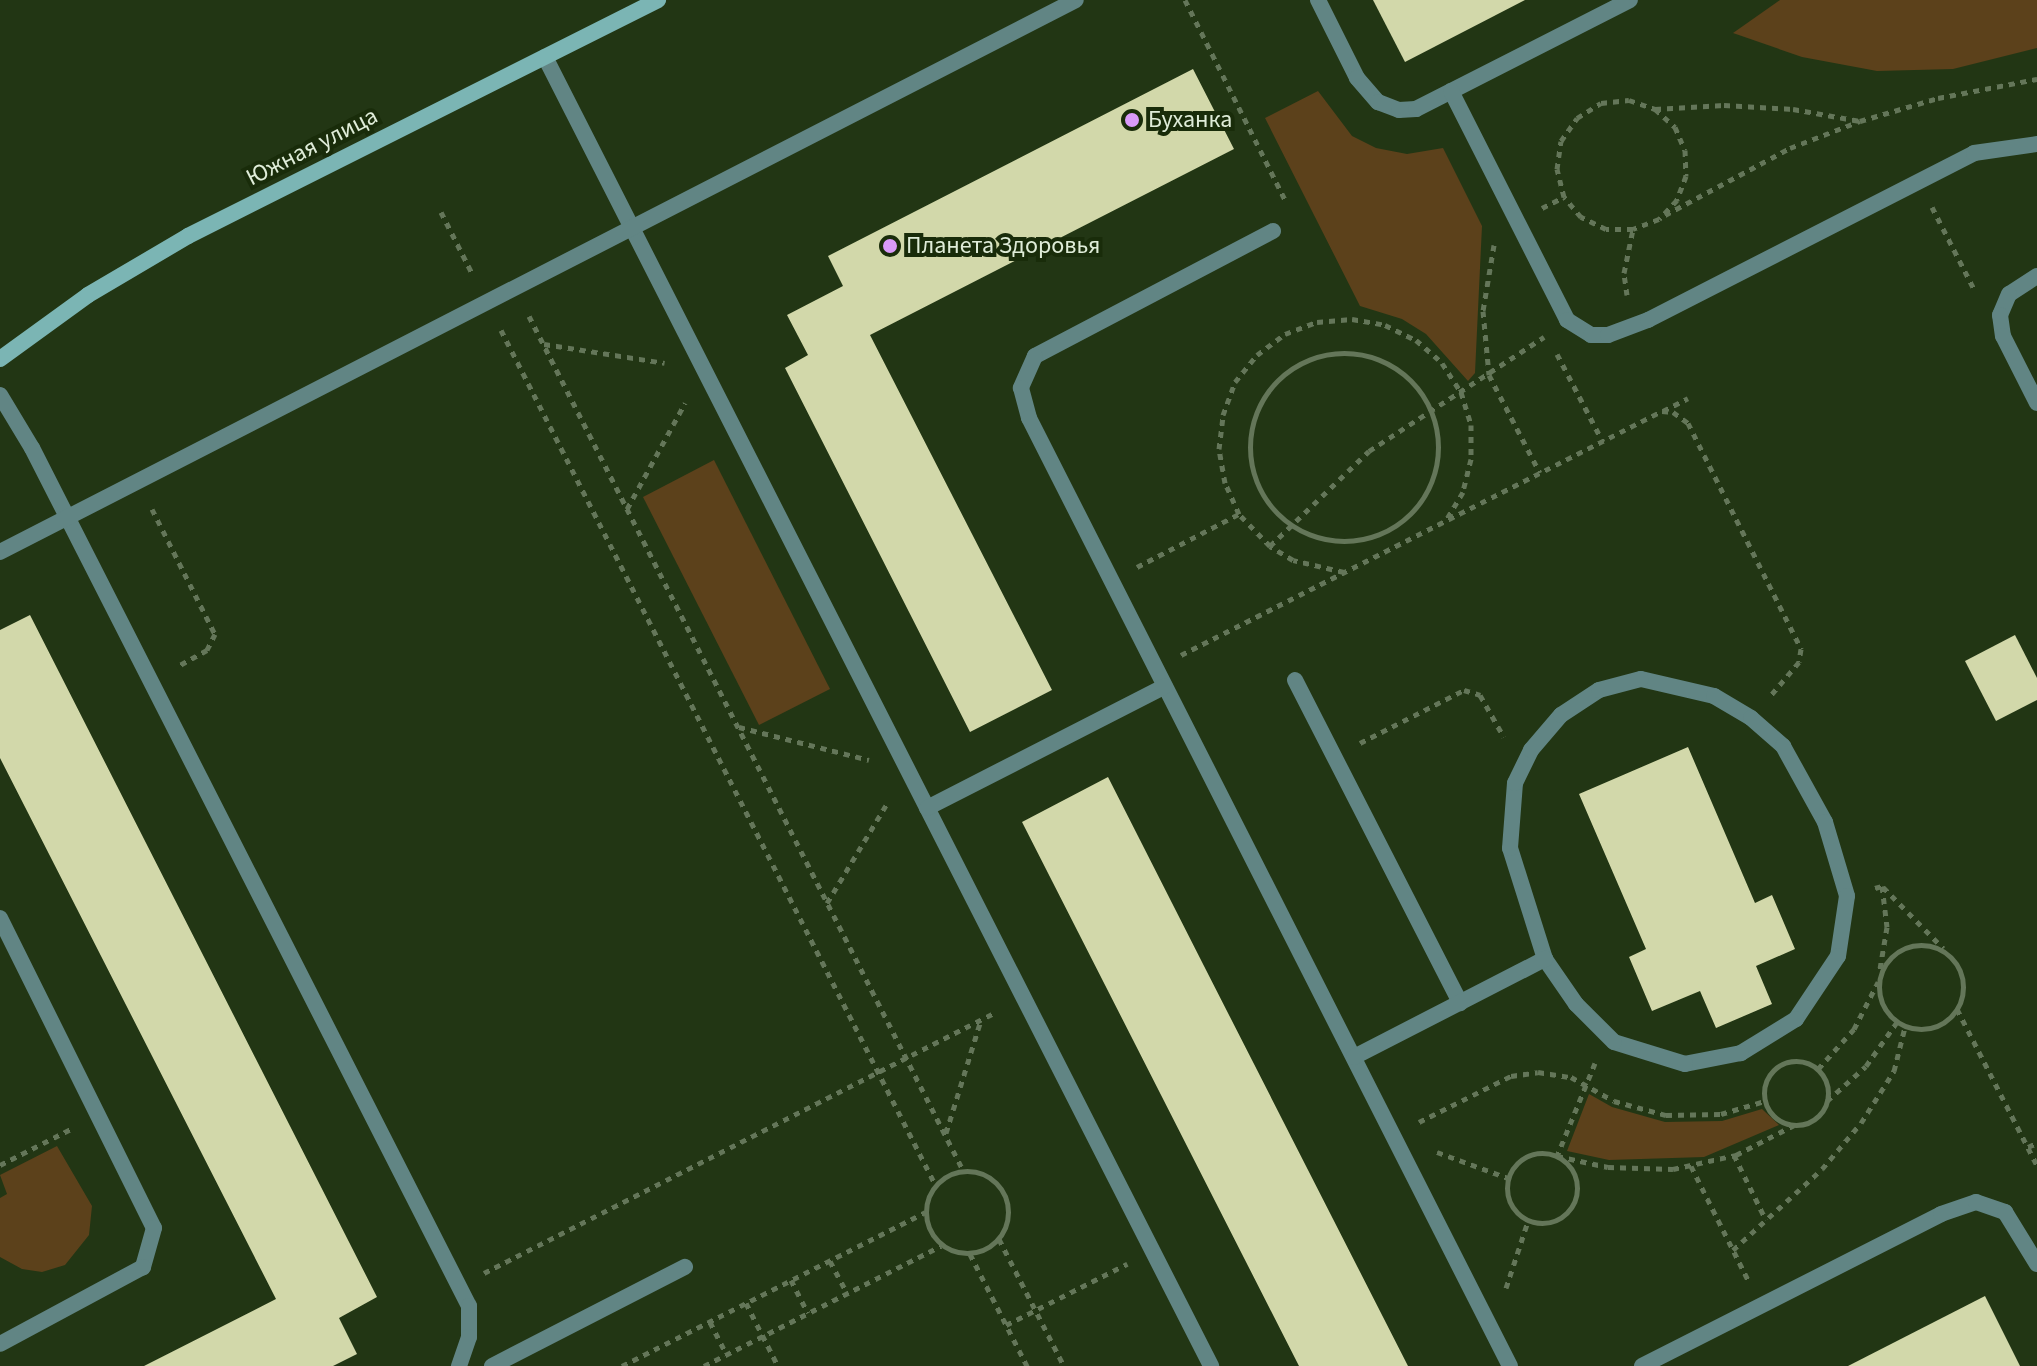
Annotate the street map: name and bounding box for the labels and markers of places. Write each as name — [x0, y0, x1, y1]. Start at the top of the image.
place label: Буханка — [1148, 106, 1232, 134]
marker: Буханка — [1123, 111, 1141, 129]
place label: Планета Здоровья — [906, 232, 1100, 260]
marker: Планета Здоровья — [881, 237, 899, 255]

